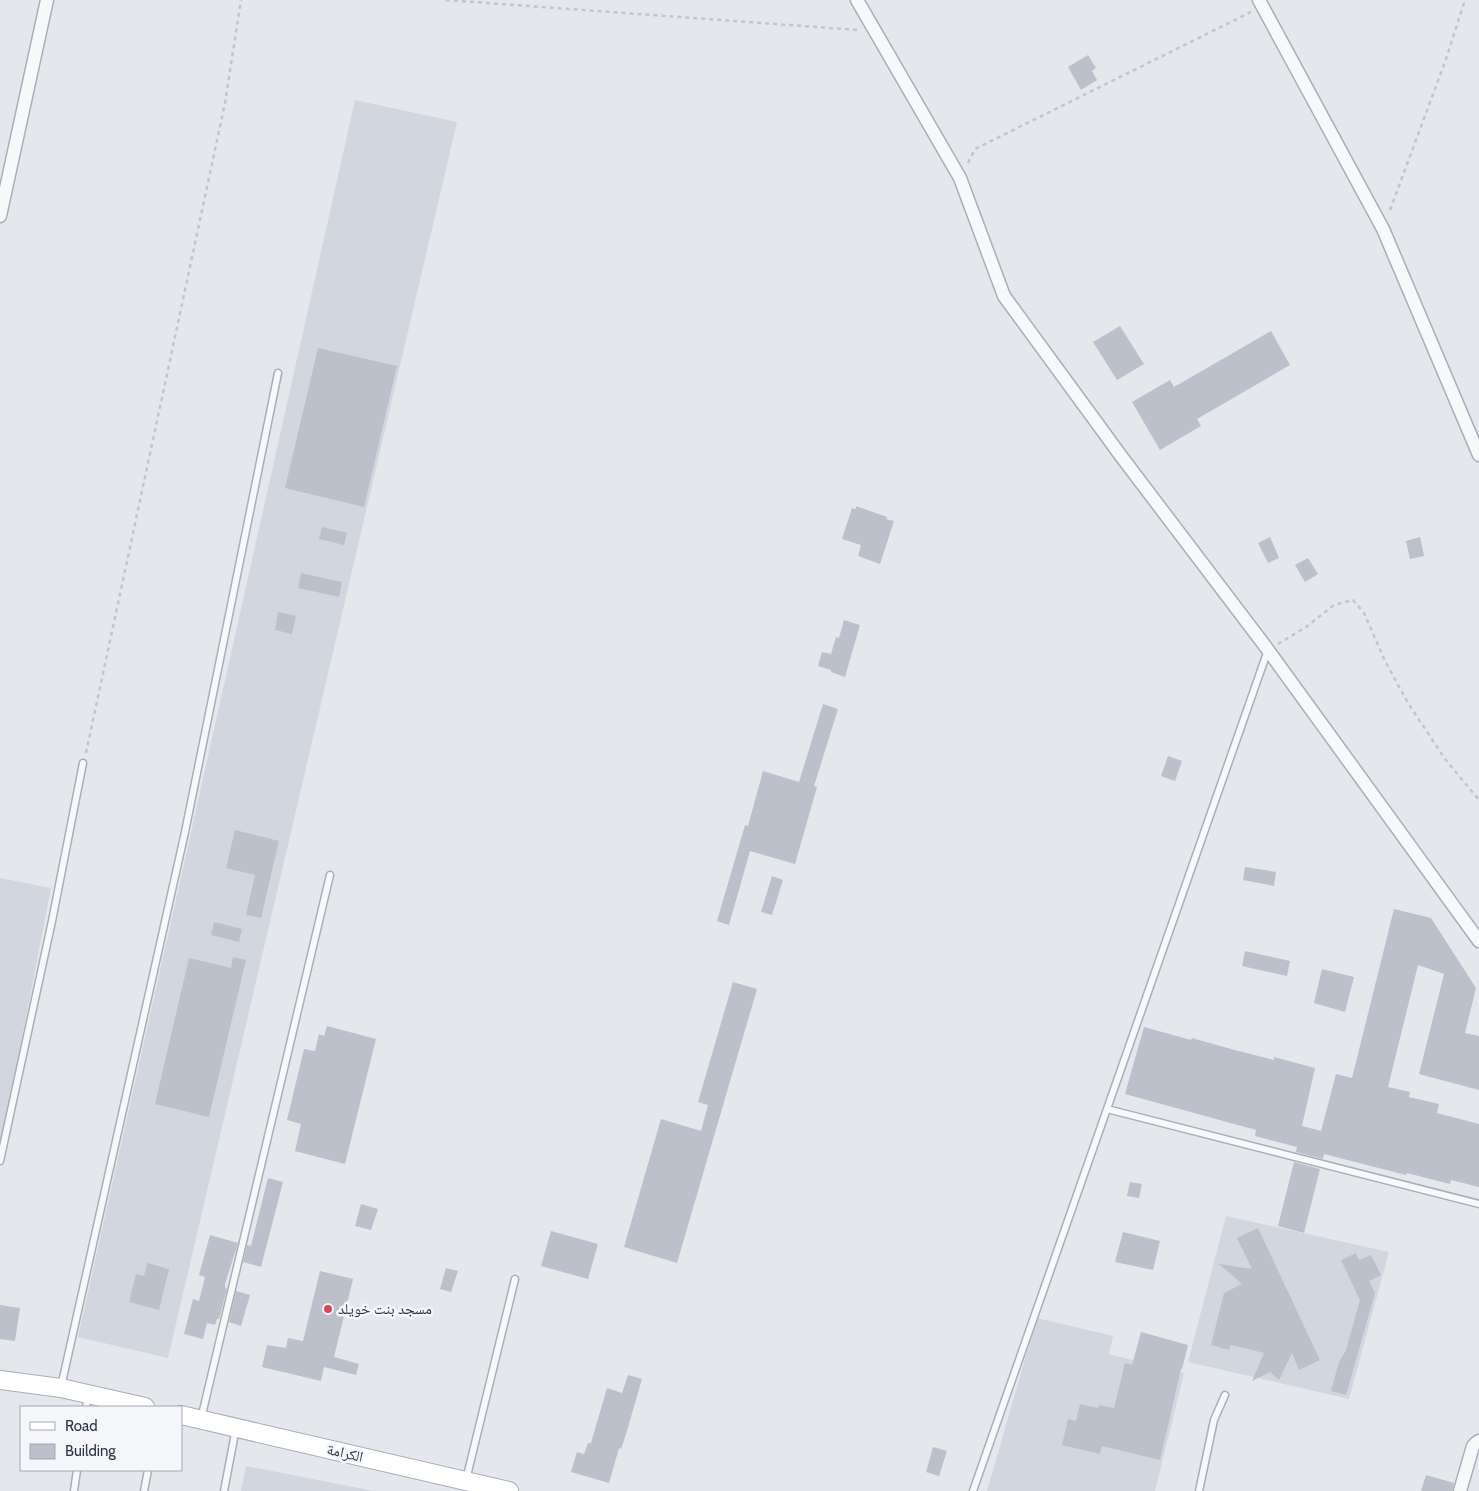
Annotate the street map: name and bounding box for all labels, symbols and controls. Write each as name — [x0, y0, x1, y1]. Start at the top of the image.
place label: مسجد بنت خويلد — [338, 1300, 432, 1318]
marker: مسجد بنت خويلد — [322, 1303, 334, 1315]
legend — [20, 1406, 182, 1471]
text: Road — [65, 1417, 98, 1435]
street label: الكرامة — [325, 1440, 365, 1466]
text: Building — [65, 1442, 116, 1460]

